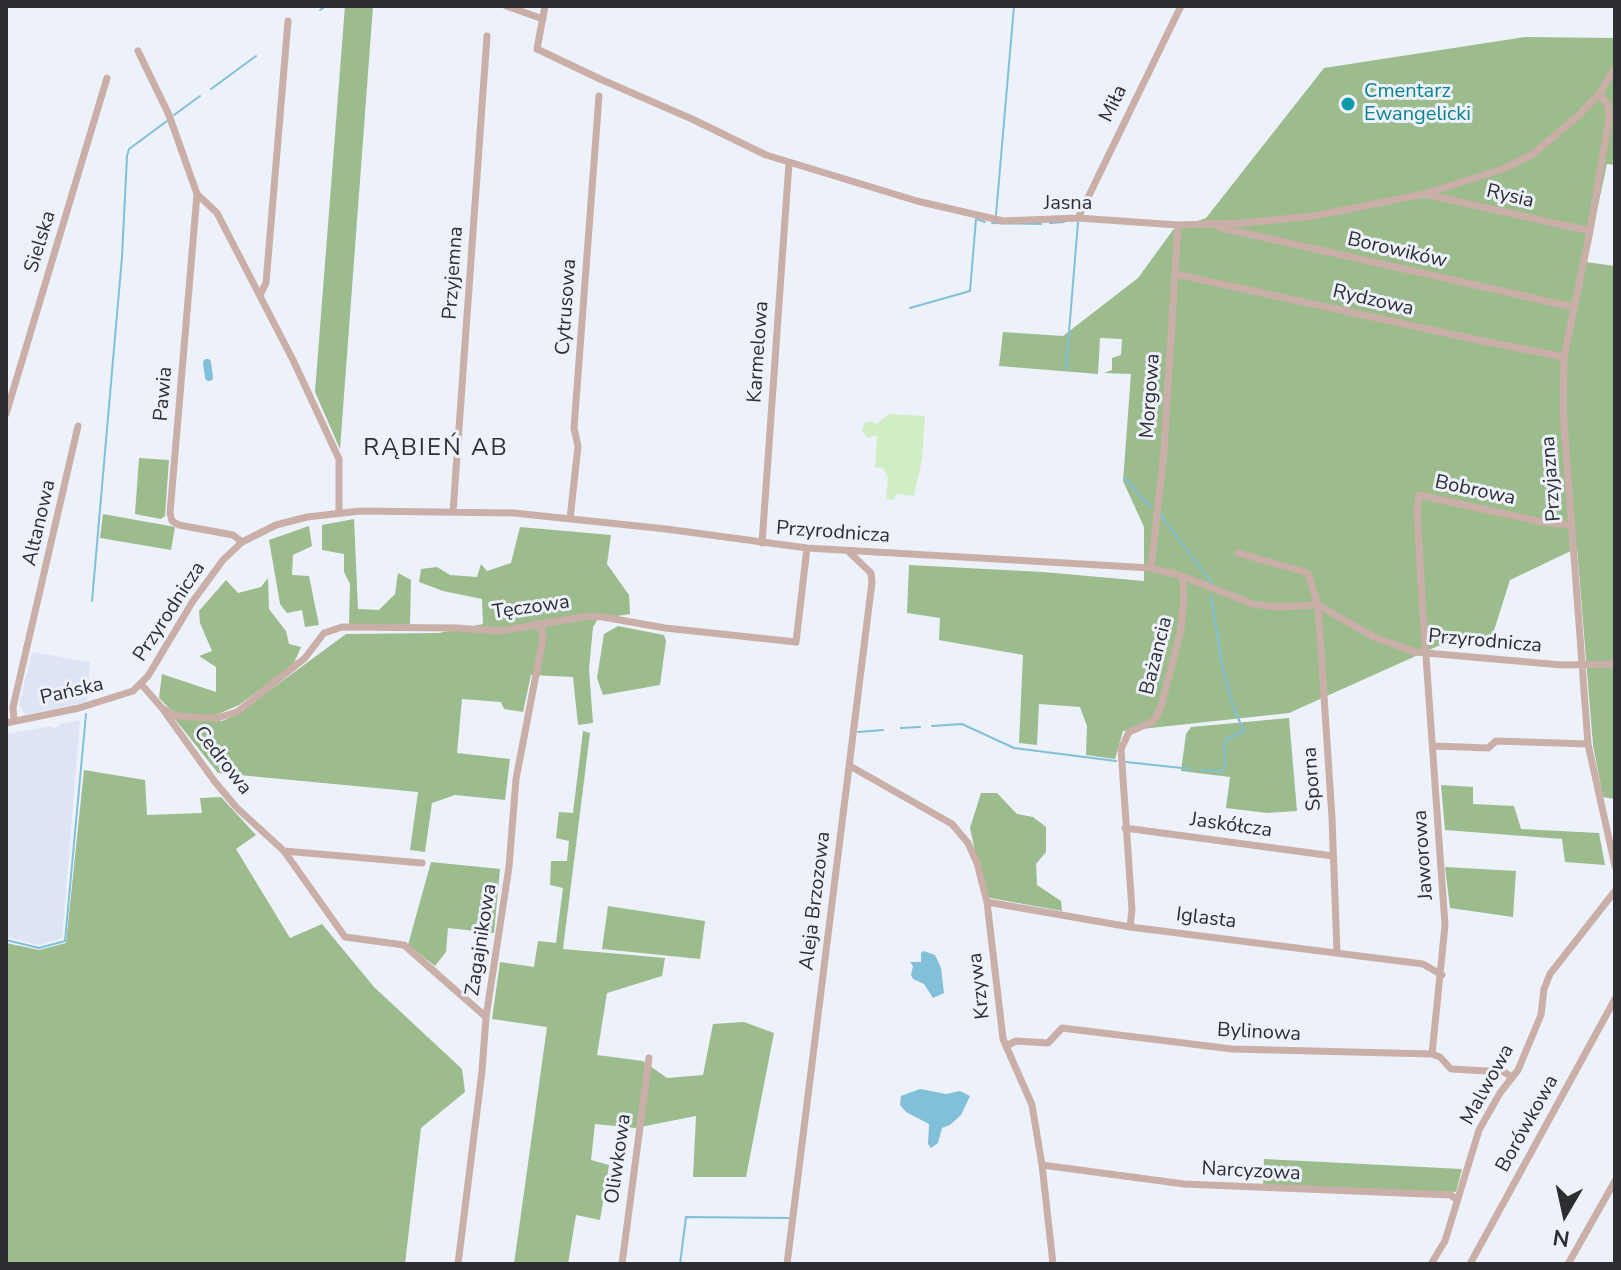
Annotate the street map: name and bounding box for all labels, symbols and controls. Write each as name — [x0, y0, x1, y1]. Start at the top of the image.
place label: Cmentarz Ewangelicki — [1364, 80, 1471, 127]
street label: Miła — [1095, 82, 1133, 126]
marker: Cmentarz Ewangelicki — [1339, 95, 1357, 113]
street label: Rysia — [1484, 180, 1536, 214]
street label: Jasna — [1044, 192, 1092, 216]
street label: Sielska — [20, 208, 62, 276]
street label: Przyjemna — [439, 226, 469, 320]
street label: Borowików — [1345, 228, 1449, 274]
street label: Cytrusowa — [552, 258, 582, 356]
street label: Rydzowa — [1330, 280, 1416, 322]
street label: Karmelowa — [743, 300, 775, 404]
street label: Morgowa — [1136, 353, 1166, 439]
street label: Pawia — [150, 366, 178, 422]
district label: RĄBIEŃ AB — [363, 435, 509, 463]
street label: Przyjazna — [1537, 435, 1567, 523]
street label: Bobrowa — [1433, 471, 1517, 511]
street label: Altanowa — [18, 478, 62, 568]
street label: Przyrodnicza — [775, 517, 891, 549]
street label: Przyrodnicza — [129, 558, 211, 666]
street label: Tęczowa — [491, 591, 571, 625]
street label: Bażancia — [1136, 614, 1178, 698]
street label: Przyrodnicza — [1427, 625, 1543, 659]
street label: Pańska — [38, 673, 106, 711]
street label: Cedrowa — [188, 722, 256, 800]
street label: Sporna — [1299, 746, 1327, 812]
street label: Jaskółcza — [1189, 808, 1273, 844]
street label: Jaworowa — [1409, 809, 1439, 901]
street label: Aleja Brzozowa — [796, 830, 836, 972]
street label: Zagajnikowa — [461, 882, 503, 998]
street label: Iglasta — [1175, 903, 1237, 935]
street label: Krzywa — [964, 951, 996, 1021]
street label: Bylinowa — [1216, 1019, 1302, 1047]
street label: Malwowa — [1456, 1041, 1520, 1129]
street label: Borówkowa — [1491, 1071, 1565, 1177]
street label: Oliwkowa — [601, 1112, 637, 1206]
street label: Narcyzowa — [1201, 1157, 1301, 1187]
north arrow — [1525, 1174, 1605, 1254]
text: N — [1551, 1222, 1572, 1254]

